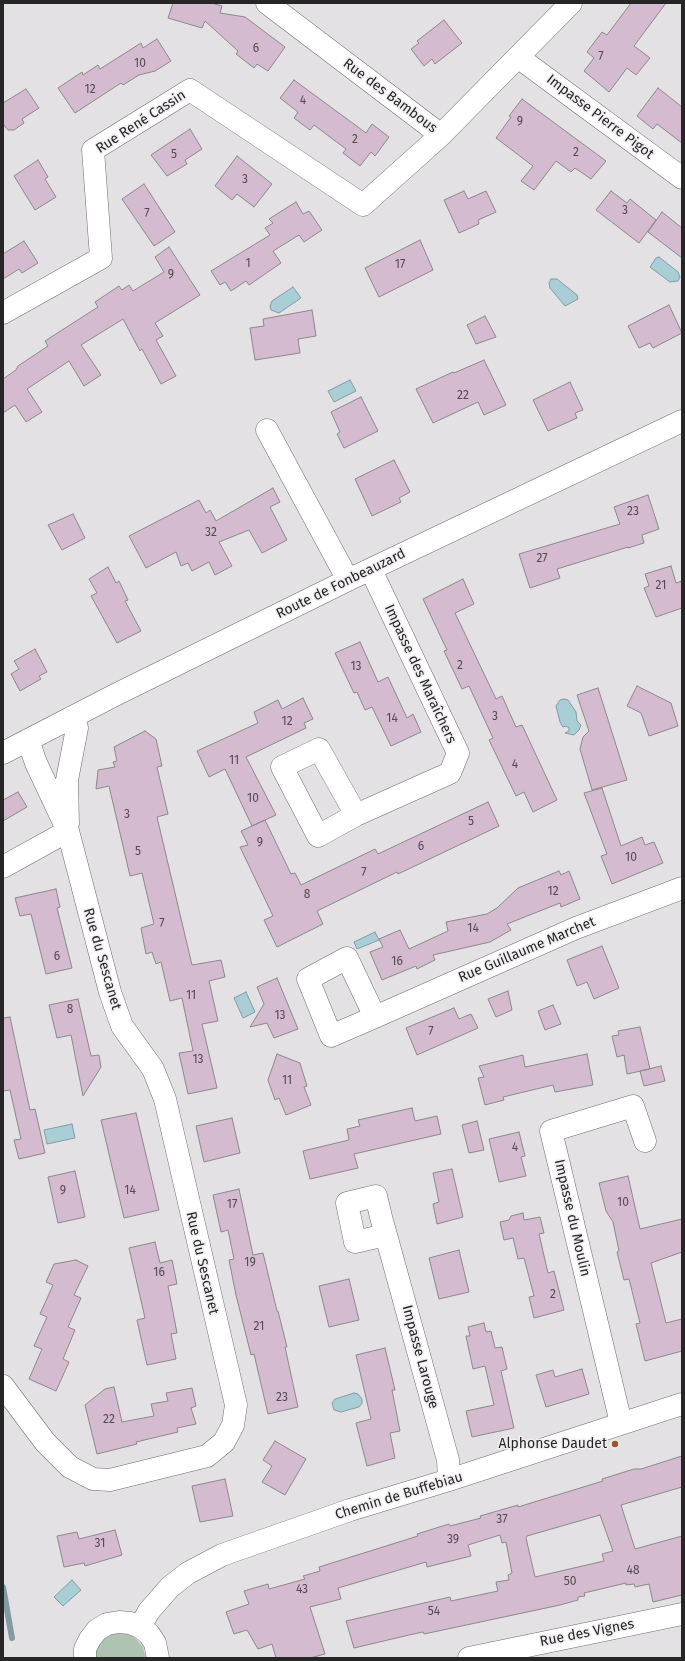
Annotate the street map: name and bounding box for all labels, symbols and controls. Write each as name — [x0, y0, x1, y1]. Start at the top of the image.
house number: 6 — [253, 42, 259, 56]
house number: 7 — [598, 50, 604, 64]
street label: Rue des Bambous — [340, 55, 440, 137]
house number: 10 — [134, 57, 146, 71]
street label: Impasse Pierre Pigot — [543, 71, 657, 163]
house number: 12 — [84, 83, 96, 97]
street label: Rue René Cassin — [93, 87, 189, 157]
house number: 4 — [300, 94, 306, 108]
house number: 9 — [517, 115, 523, 129]
house number: 2 — [352, 133, 358, 147]
house number: 2 — [573, 146, 579, 160]
house number: 5 — [171, 148, 177, 162]
house number: 3 — [242, 173, 248, 187]
house number: 3 — [622, 204, 628, 218]
house number: 7 — [144, 207, 150, 221]
house number: 1 — [245, 257, 251, 271]
house number: 17 — [395, 258, 405, 272]
house number: 9 — [168, 268, 174, 282]
house number: 22 — [457, 389, 469, 403]
house number: 23 — [627, 505, 639, 519]
house number: 32 — [205, 526, 217, 540]
street label: Route de Fonbeauzard — [274, 545, 408, 623]
house number: 27 — [536, 552, 548, 566]
house number: 21 — [656, 579, 666, 593]
street label: Impasse des Maraîchers — [380, 602, 460, 746]
house number: 2 — [457, 659, 463, 673]
house number: 13 — [350, 660, 362, 674]
house number: 3 — [492, 710, 498, 724]
house number: 14 — [386, 712, 398, 726]
house number: 12 — [281, 715, 293, 729]
house number: 11 — [229, 754, 239, 768]
house number: 4 — [512, 758, 518, 772]
house number: 10 — [247, 792, 259, 806]
house number: 3 — [124, 808, 130, 822]
house number: 5 — [468, 815, 474, 829]
house number: 9 — [257, 836, 263, 850]
house number: 6 — [418, 840, 424, 854]
house number: 5 — [135, 845, 141, 859]
house number: 10 — [625, 851, 637, 865]
house number: 7 — [361, 866, 367, 880]
house number: 12 — [547, 885, 559, 899]
house number: 8 — [304, 888, 310, 902]
street label: Rue du Sescanet — [79, 906, 125, 1012]
street label: Rue Guillaume Marchet — [456, 914, 598, 986]
house number: 7 — [159, 917, 165, 931]
house number: 14 — [467, 922, 479, 936]
house number: 6 — [54, 950, 60, 964]
house number: 16 — [391, 955, 403, 969]
house number: 11 — [186, 989, 196, 1003]
house number: 8 — [67, 1003, 73, 1017]
house number: 13 — [274, 1009, 286, 1023]
house number: 7 — [428, 1025, 434, 1039]
house number: 13 — [192, 1053, 204, 1067]
house number: 11 — [282, 1074, 292, 1088]
house number: 4 — [512, 1141, 518, 1155]
street label: Impasse du Moulin — [550, 1158, 594, 1278]
house number: 9 — [60, 1184, 66, 1198]
house number: 14 — [124, 1184, 136, 1198]
house number: 10 — [617, 1196, 629, 1210]
house number: 17 — [227, 1198, 237, 1212]
street label: Rue du Sescanet — [182, 1210, 222, 1316]
house number: 19 — [244, 1256, 256, 1270]
house number: 16 — [153, 1266, 165, 1280]
house number: 2 — [550, 1288, 556, 1302]
street label: Impasse Larouge — [398, 1303, 442, 1411]
house number: 21 — [254, 1320, 264, 1334]
house number: 23 — [276, 1391, 288, 1405]
house number: 22 — [103, 1413, 115, 1427]
place label: Alphonse Daudet — [498, 1436, 607, 1452]
marker: Alphonse Daudet — [610, 1439, 620, 1449]
street label: Chemin de Buffebiau — [333, 1469, 465, 1523]
house number: 37 — [496, 1513, 508, 1527]
house number: 39 — [447, 1533, 459, 1547]
house number: 31 — [95, 1537, 105, 1551]
house number: 48 — [627, 1564, 639, 1578]
house number: 50 — [564, 1575, 576, 1589]
house number: 43 — [296, 1583, 308, 1597]
house number: 54 — [428, 1605, 440, 1619]
street label: Rue des Vignes — [538, 1616, 636, 1650]

